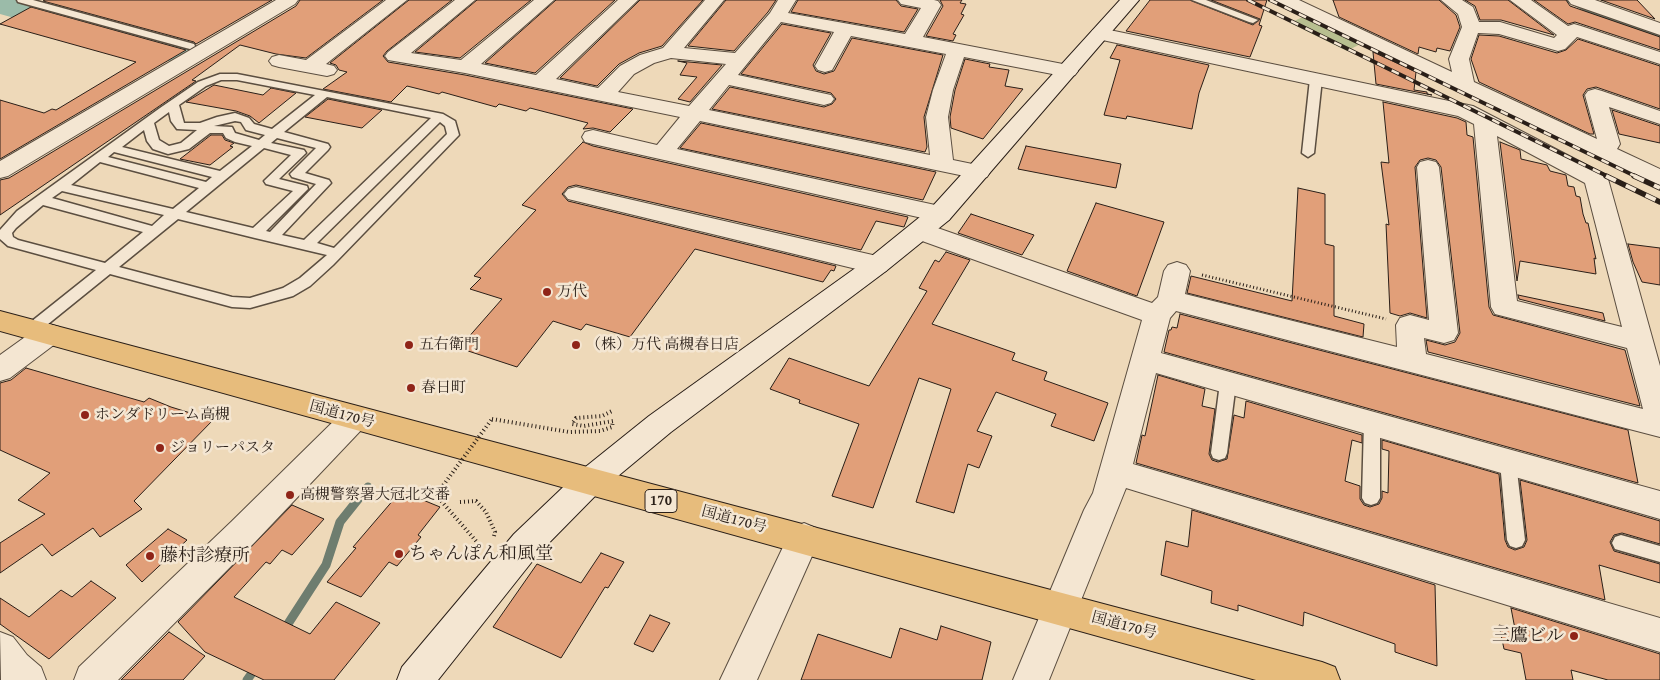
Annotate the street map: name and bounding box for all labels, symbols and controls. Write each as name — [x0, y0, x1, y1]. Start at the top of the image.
place label: 万代 — [557, 283, 587, 301]
marker: 万代 — [541, 286, 553, 298]
place label: 五右衛門 — [419, 336, 479, 354]
place label: （株）万代 高槻春日店 — [586, 336, 739, 354]
marker: 五右衛門 — [403, 339, 415, 351]
marker: （株）万代 高槻春日店 — [570, 339, 582, 351]
place label: 春日町 — [421, 379, 466, 397]
marker: 春日町 — [405, 382, 417, 394]
street label: 国道170号 — [307, 398, 377, 432]
place label: ホンダドリーム高槻 — [95, 406, 230, 424]
marker: ホンダドリーム高槻 — [79, 409, 91, 421]
place label: ジョリーパスタ — [170, 439, 275, 457]
marker: ジョリーパスタ — [154, 442, 166, 454]
place label: 高槻警察署大冠北交番 — [300, 486, 450, 504]
marker: 高槻警察署大冠北交番 — [284, 489, 296, 501]
road number: 170 — [645, 490, 677, 512]
street label: 国道170号 — [699, 503, 769, 537]
place label: ちゃんぽん和風堂 — [409, 543, 553, 565]
place label: 藤村診療所 — [160, 545, 250, 567]
marker: ちゃんぽん和風堂 — [393, 548, 405, 560]
marker: 藤村診療所 — [144, 550, 156, 562]
street label: 国道170号 — [1089, 609, 1159, 643]
place label: 三鷹ビル — [1492, 625, 1564, 647]
marker: 三鷹ビル — [1568, 630, 1580, 642]

